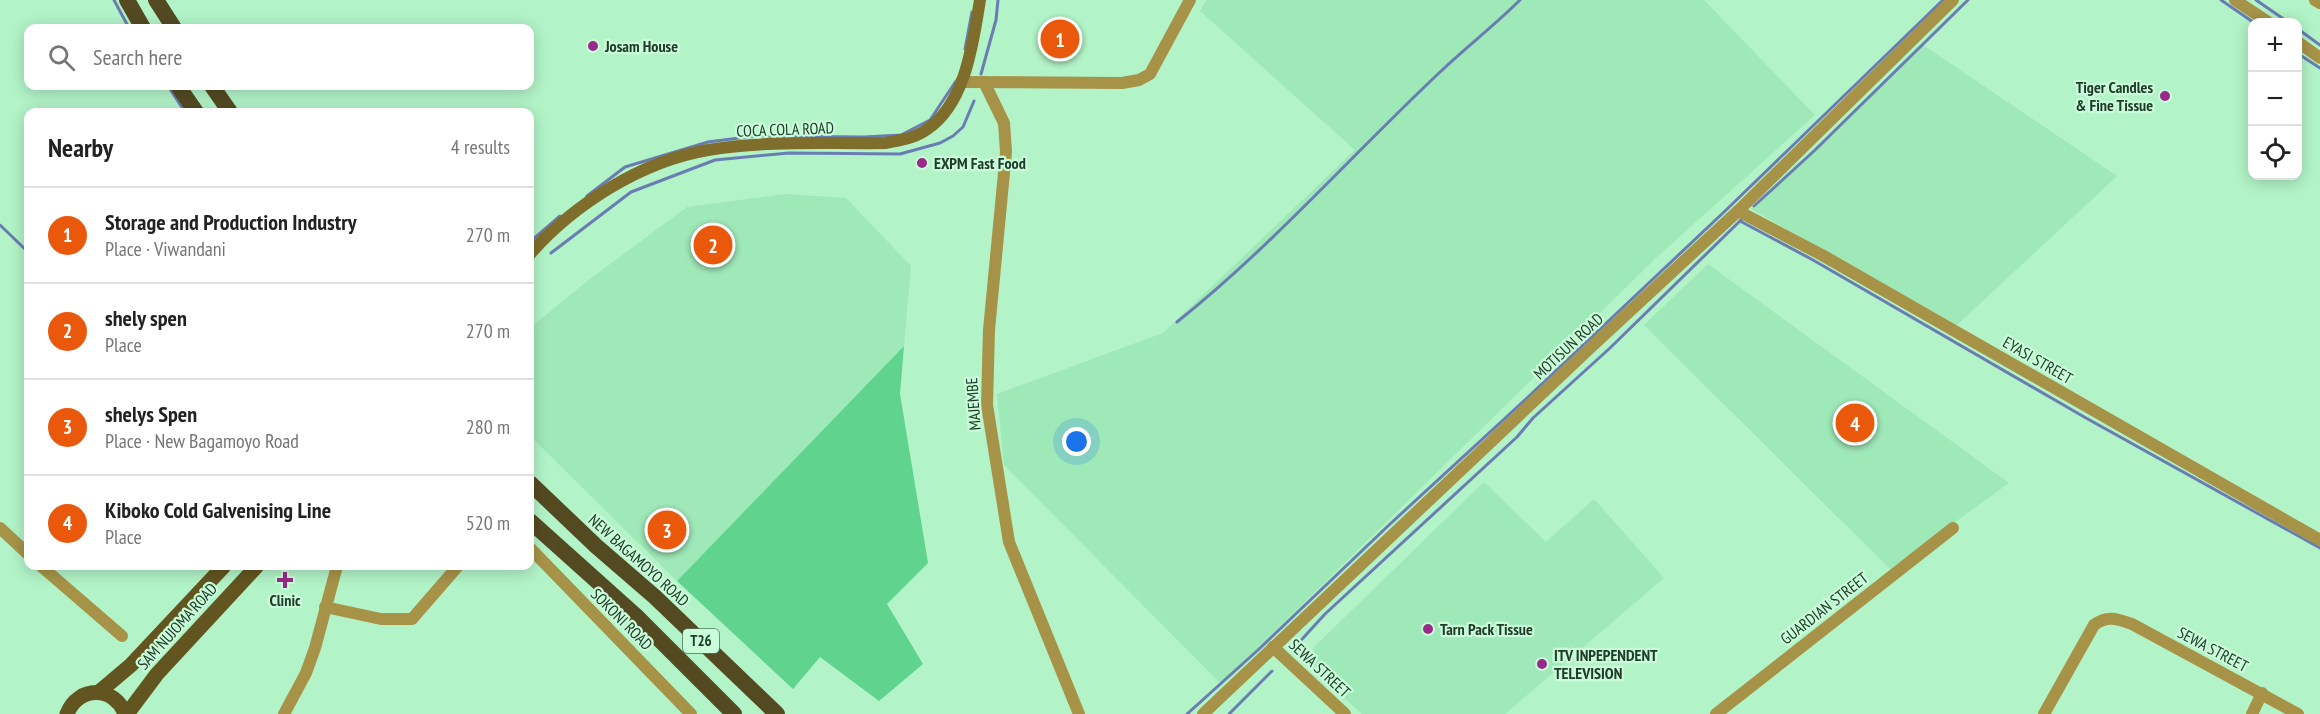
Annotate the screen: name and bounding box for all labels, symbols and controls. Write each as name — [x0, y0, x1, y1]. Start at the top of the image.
pin: 1 — [1040, 16, 1080, 62]
map controls — [2248, 18, 2302, 180]
button: + — [2248, 18, 2302, 72]
search box — [24, 24, 534, 90]
place label: Josam House — [604, 36, 678, 56]
marker: Josam House — [586, 39, 600, 53]
icon: search — [45, 41, 78, 74]
text: Search here — [93, 43, 182, 71]
button: − — [2248, 72, 2302, 126]
place label: Tiger Candles & Fine Tissue — [2075, 77, 2153, 115]
marker: Tiger Candles & Fine Tissue — [2158, 89, 2172, 103]
street label: COCA COLA ROAD — [736, 117, 834, 141]
button: locate — [2248, 126, 2302, 180]
text: Nearby — [48, 131, 113, 164]
text: 4 results — [451, 134, 510, 160]
place label: EXPM Fast Food — [934, 153, 1026, 173]
marker: EXPM Fast Food — [915, 156, 929, 170]
text: Storage and Production Industry — [105, 208, 356, 236]
text: 1 — [63, 222, 72, 248]
text: 270 m — [466, 222, 510, 248]
pin: 2 — [694, 222, 732, 268]
text: Place · Viwandani — [105, 236, 226, 262]
text: shely spen — [105, 304, 187, 332]
street label: MOTISUN ROAD — [1529, 309, 1607, 383]
text: 2 — [63, 318, 72, 344]
text: 270 m — [466, 318, 510, 344]
text: Place — [105, 332, 142, 358]
street label: EYASI STREET — [2000, 332, 2076, 388]
street label: MAJEMBE — [961, 377, 985, 431]
text: shelys Spen — [105, 400, 197, 428]
pin: 4 — [1836, 400, 1874, 446]
text: 3 — [63, 414, 72, 440]
text: 280 m — [466, 414, 510, 440]
your location — [1062, 427, 1091, 456]
text: Place · New Bagamoyo Road — [105, 428, 299, 454]
text: Kiboko Cold Galvenising Line — [105, 496, 331, 524]
pin: 3 — [648, 508, 686, 552]
text: 4 — [63, 510, 72, 536]
text: 520 m — [466, 510, 510, 536]
street label: NEW BAGAMOYO ROAD — [585, 510, 693, 610]
text: Place — [105, 524, 142, 550]
street label: GUARDIAN STREET — [1776, 568, 1872, 648]
marker: Clinic — [276, 571, 294, 589]
street label: SAM NUJOMA ROAD — [133, 578, 221, 674]
street label: SOKONI ROAD — [587, 584, 657, 654]
place label: Clinic — [269, 590, 301, 610]
place label: Tarn Pack Tissue — [1440, 619, 1533, 639]
marker: Tarn Pack Tissue — [1421, 622, 1435, 636]
street label: SEWA STREET — [2174, 622, 2252, 676]
road number: T26 — [683, 629, 719, 653]
street label: SEWA STREET — [1285, 634, 1355, 702]
place label: ITV INPEPENDENT TELEVISION — [1554, 645, 1658, 683]
marker: ITV INPEPENDENT TELEVISION — [1535, 657, 1549, 671]

